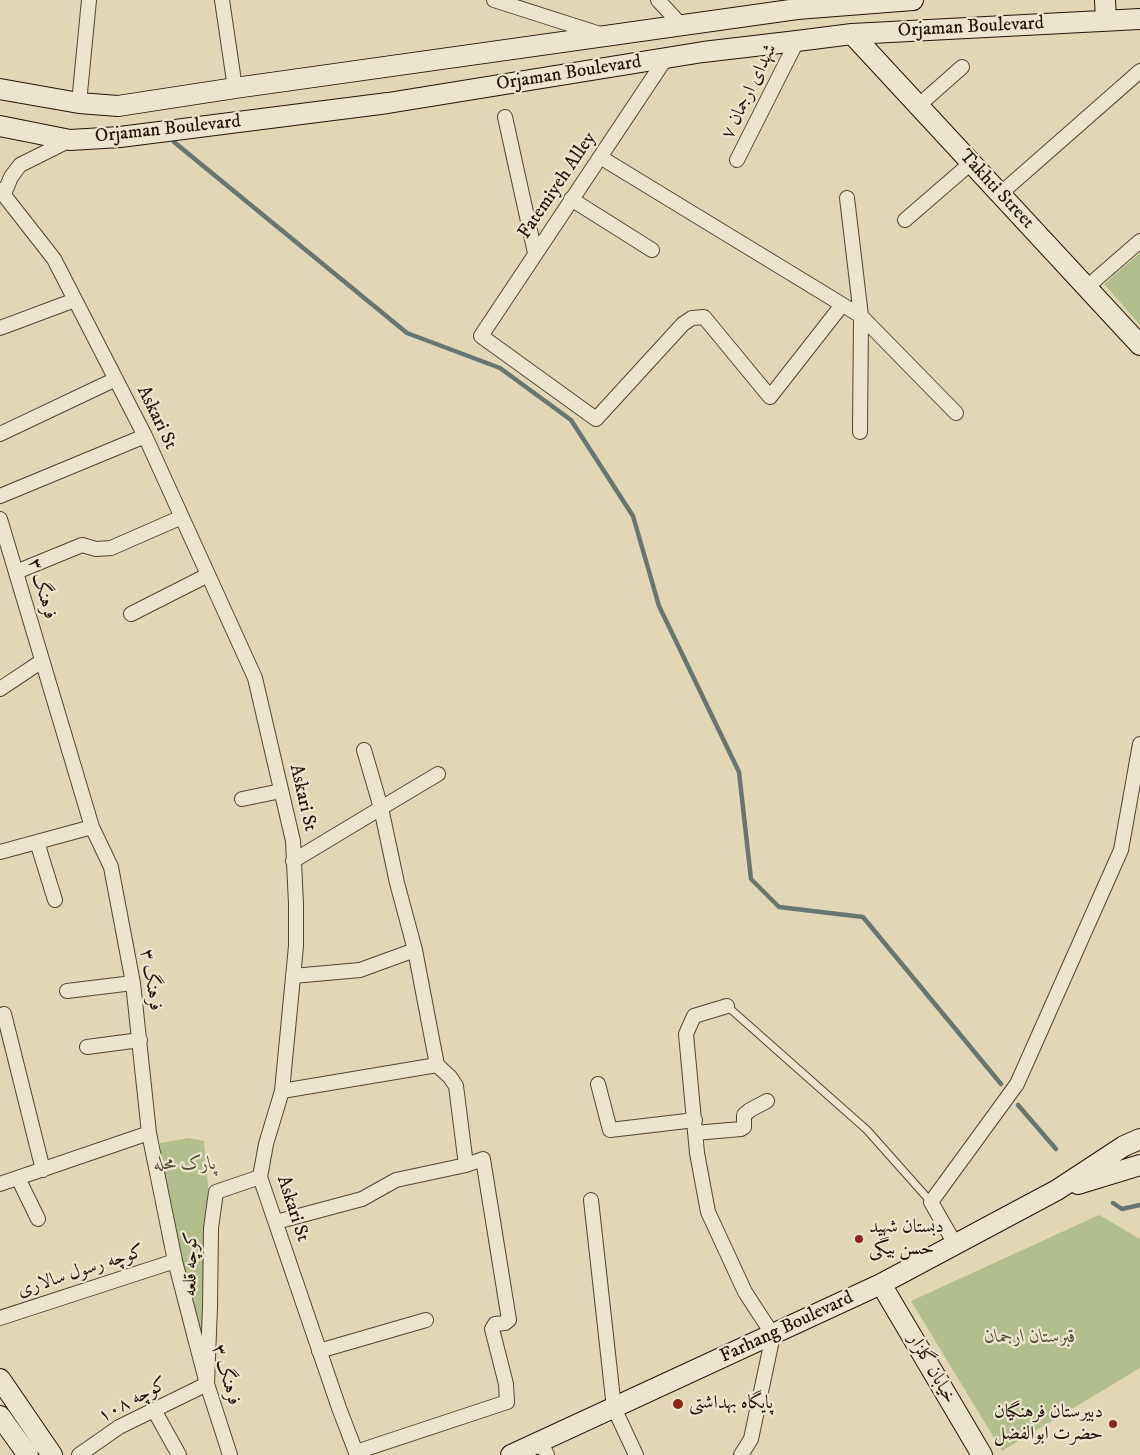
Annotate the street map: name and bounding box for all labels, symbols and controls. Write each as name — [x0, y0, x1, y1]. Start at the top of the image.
street label: Orjaman Boulevard — [897, 13, 1045, 43]
street label: شهدای ارجمان ۷ — [717, 41, 783, 143]
street label: Orjaman Boulevard — [495, 51, 643, 97]
street label: Orjaman Boulevard — [94, 111, 242, 149]
street label: Fatemiyeh Alley — [514, 128, 602, 244]
street label: Takhti Street — [954, 146, 1038, 234]
street label: Askari St — [131, 382, 181, 454]
street label: فرهنگ ۳ — [21, 556, 61, 622]
street label: Askari St — [283, 762, 321, 834]
street label: فرهنگ ۳ — [134, 948, 166, 1012]
park label: پارک محله — [154, 1154, 216, 1176]
street label: Askari St — [271, 1173, 313, 1245]
place label: دبستان شهید حسن بیگی — [869, 1217, 944, 1261]
street label: کوچه قلعه — [180, 1231, 204, 1297]
marker: دبستان شهید حسن بیگی — [853, 1233, 865, 1245]
street label: کوچه رسول سالاری — [15, 1241, 147, 1303]
street label: Farhang Boulevard — [717, 1287, 857, 1369]
park label: قبرستان ارجمان — [984, 1327, 1076, 1349]
street label: خیابان گلزار — [902, 1330, 960, 1408]
street label: فرهنگ ۳ — [205, 1342, 245, 1408]
street label: کوچه ۱۰۸ — [94, 1373, 172, 1429]
place label: پایگاه بهداشتی — [689, 1393, 773, 1415]
marker: پایگاه بهداشتی — [671, 1397, 685, 1411]
place label: دبیرستان فرهنگیان حضرت ابوالفضل — [994, 1402, 1103, 1446]
marker: دبیرستان فرهنگیان حضرت ابوالفضل — [1107, 1418, 1119, 1430]

